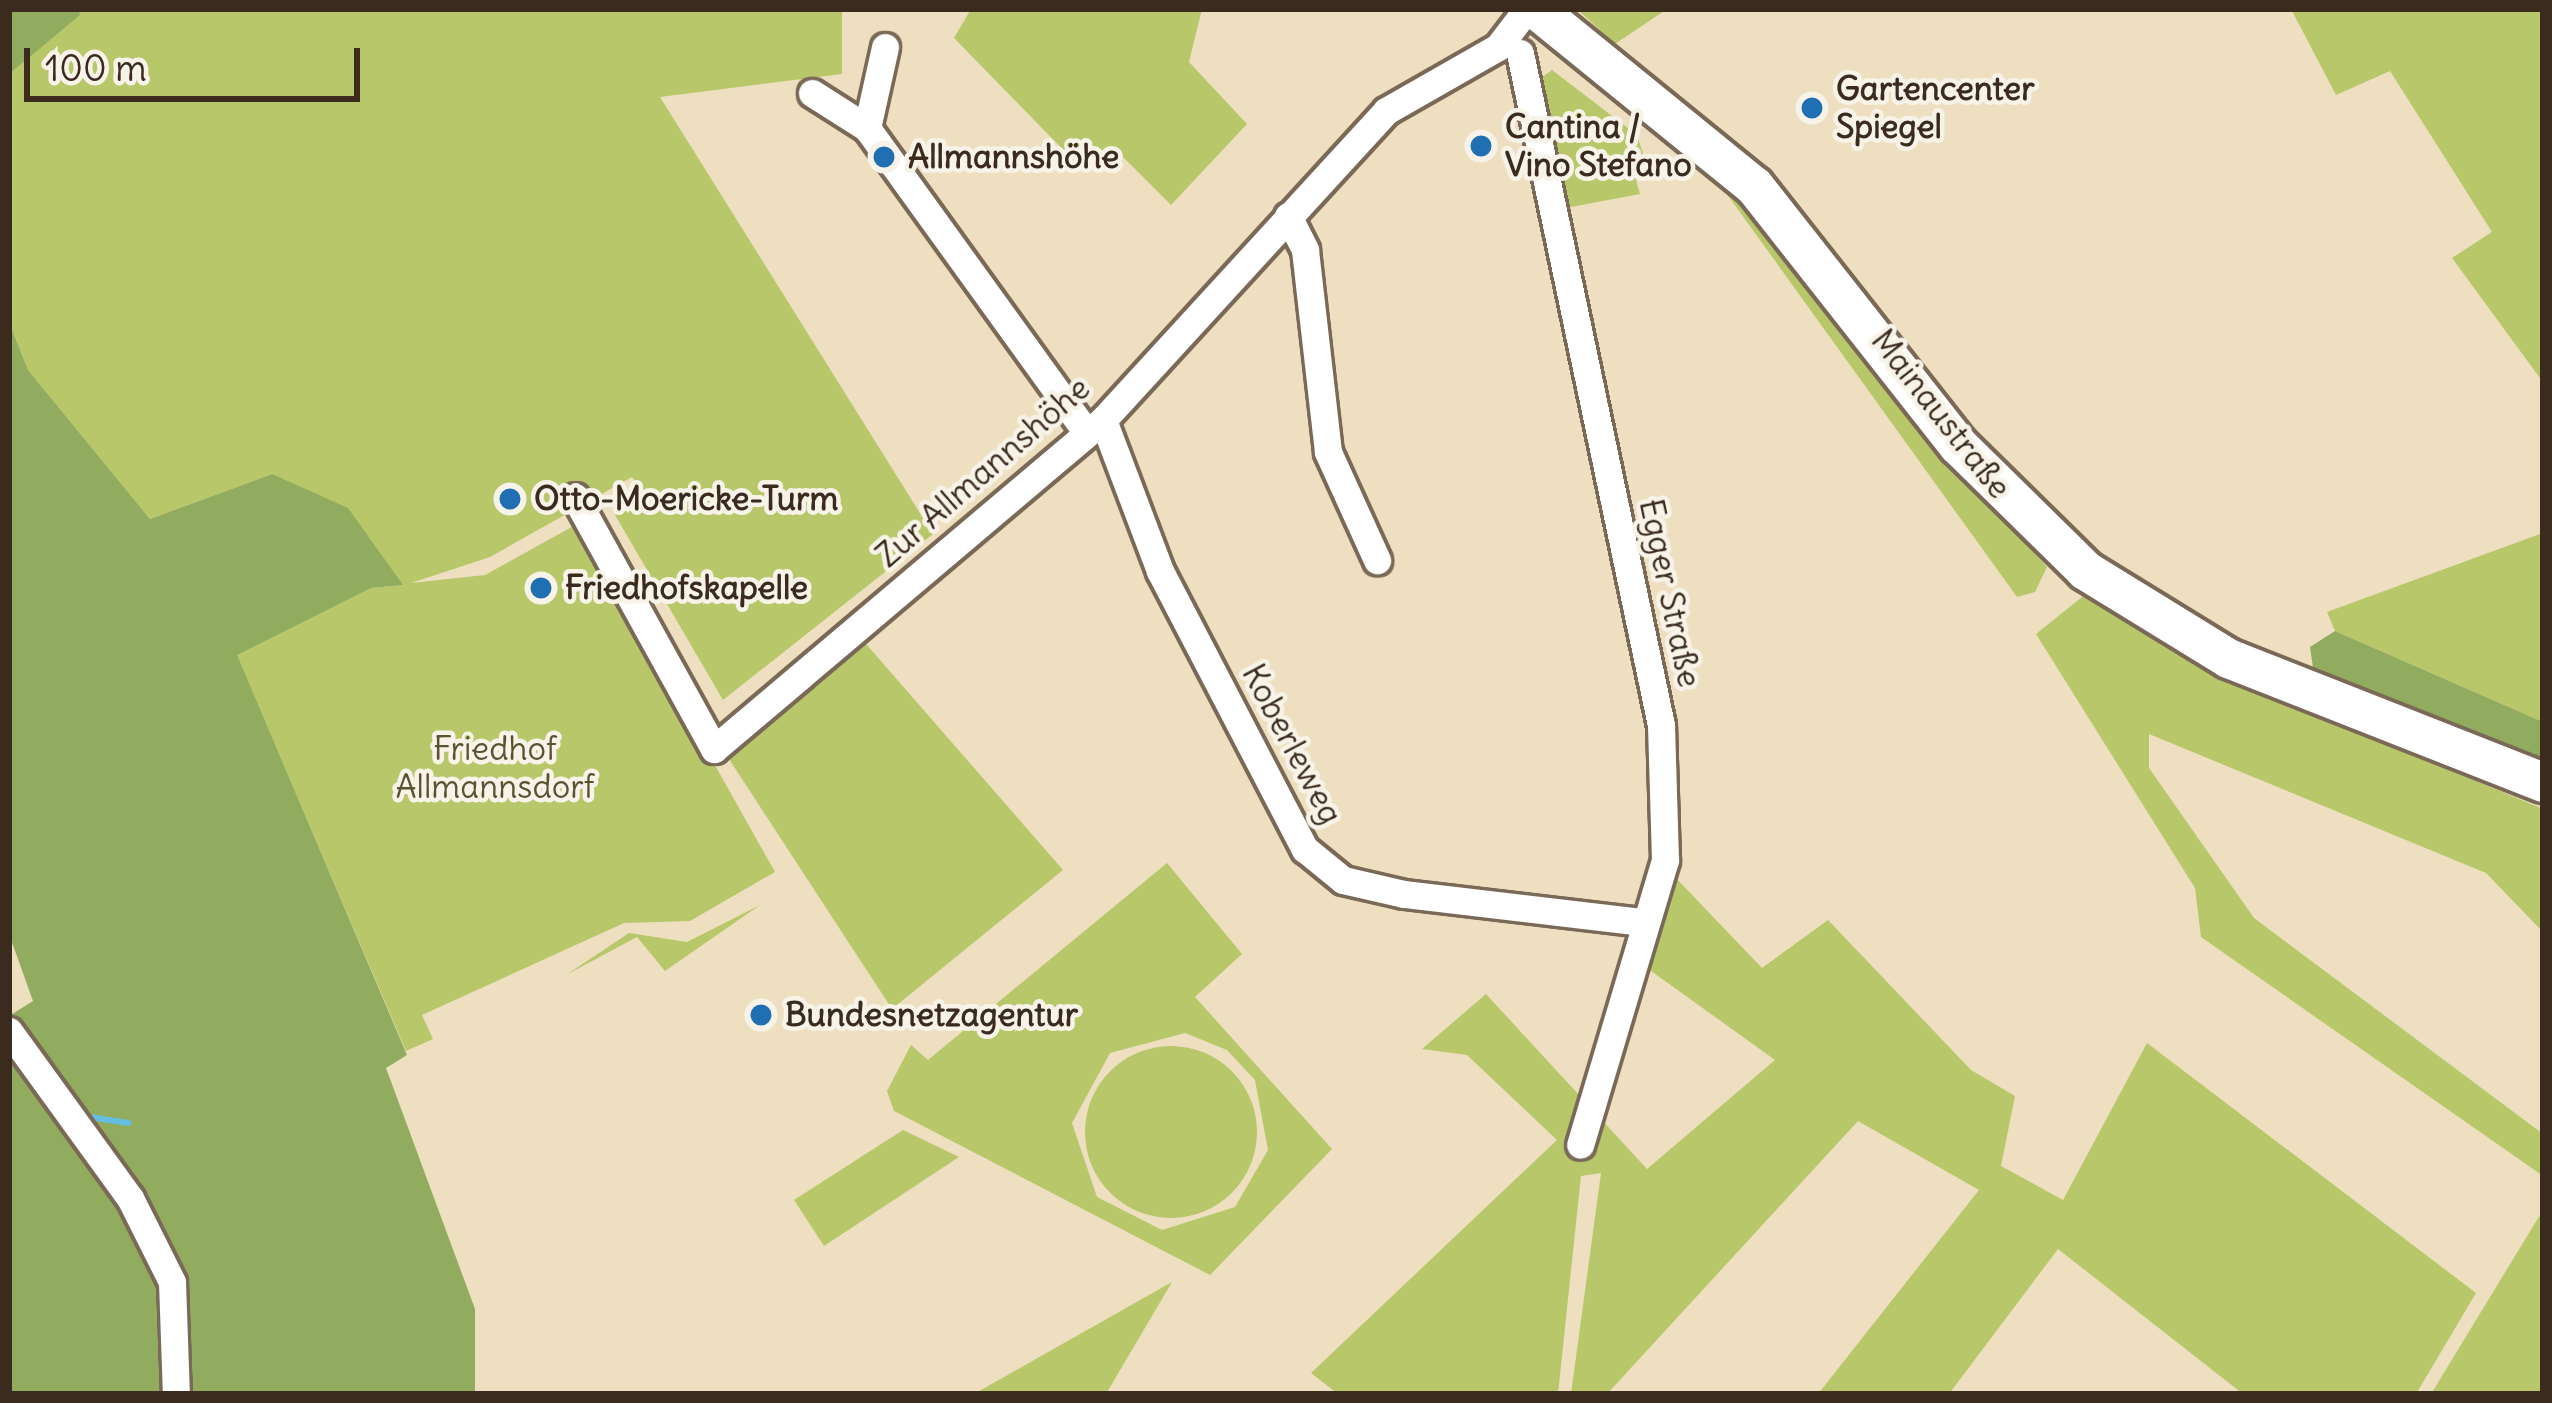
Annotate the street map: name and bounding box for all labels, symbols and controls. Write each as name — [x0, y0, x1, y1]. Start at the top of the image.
scale bar — [30, 24, 366, 98]
text: 100 m — [45, 46, 147, 91]
place label: Gartencenter Spiegel — [1836, 69, 2035, 147]
marker: Gartencenter Spiegel — [1799, 95, 1825, 121]
place label: Cantina / Vino Stefano — [1505, 107, 1692, 185]
marker: Cantina / Vino Stefano — [1468, 133, 1494, 159]
place label: Allmannshöhe — [908, 137, 1119, 177]
marker: Allmannshöhe — [871, 144, 897, 170]
street label: Mainaustraße — [1863, 322, 2019, 506]
street label: Zur Allmannshöhe — [868, 368, 1098, 576]
place label: Otto-Moericke-Turm — [534, 479, 838, 519]
marker: Otto-Moericke-Turm — [497, 486, 523, 512]
street label: Egger Straße — [1631, 495, 1709, 691]
place label: Friedhofskapelle — [565, 568, 808, 608]
marker: Friedhofskapelle — [528, 575, 554, 601]
street label: Koberleweg — [1233, 657, 1351, 831]
park label: Friedhof Allmannsdorf — [395, 729, 595, 807]
place label: Bundesnetzagentur — [785, 995, 1078, 1035]
marker: Bundesnetzagentur — [748, 1002, 774, 1028]

